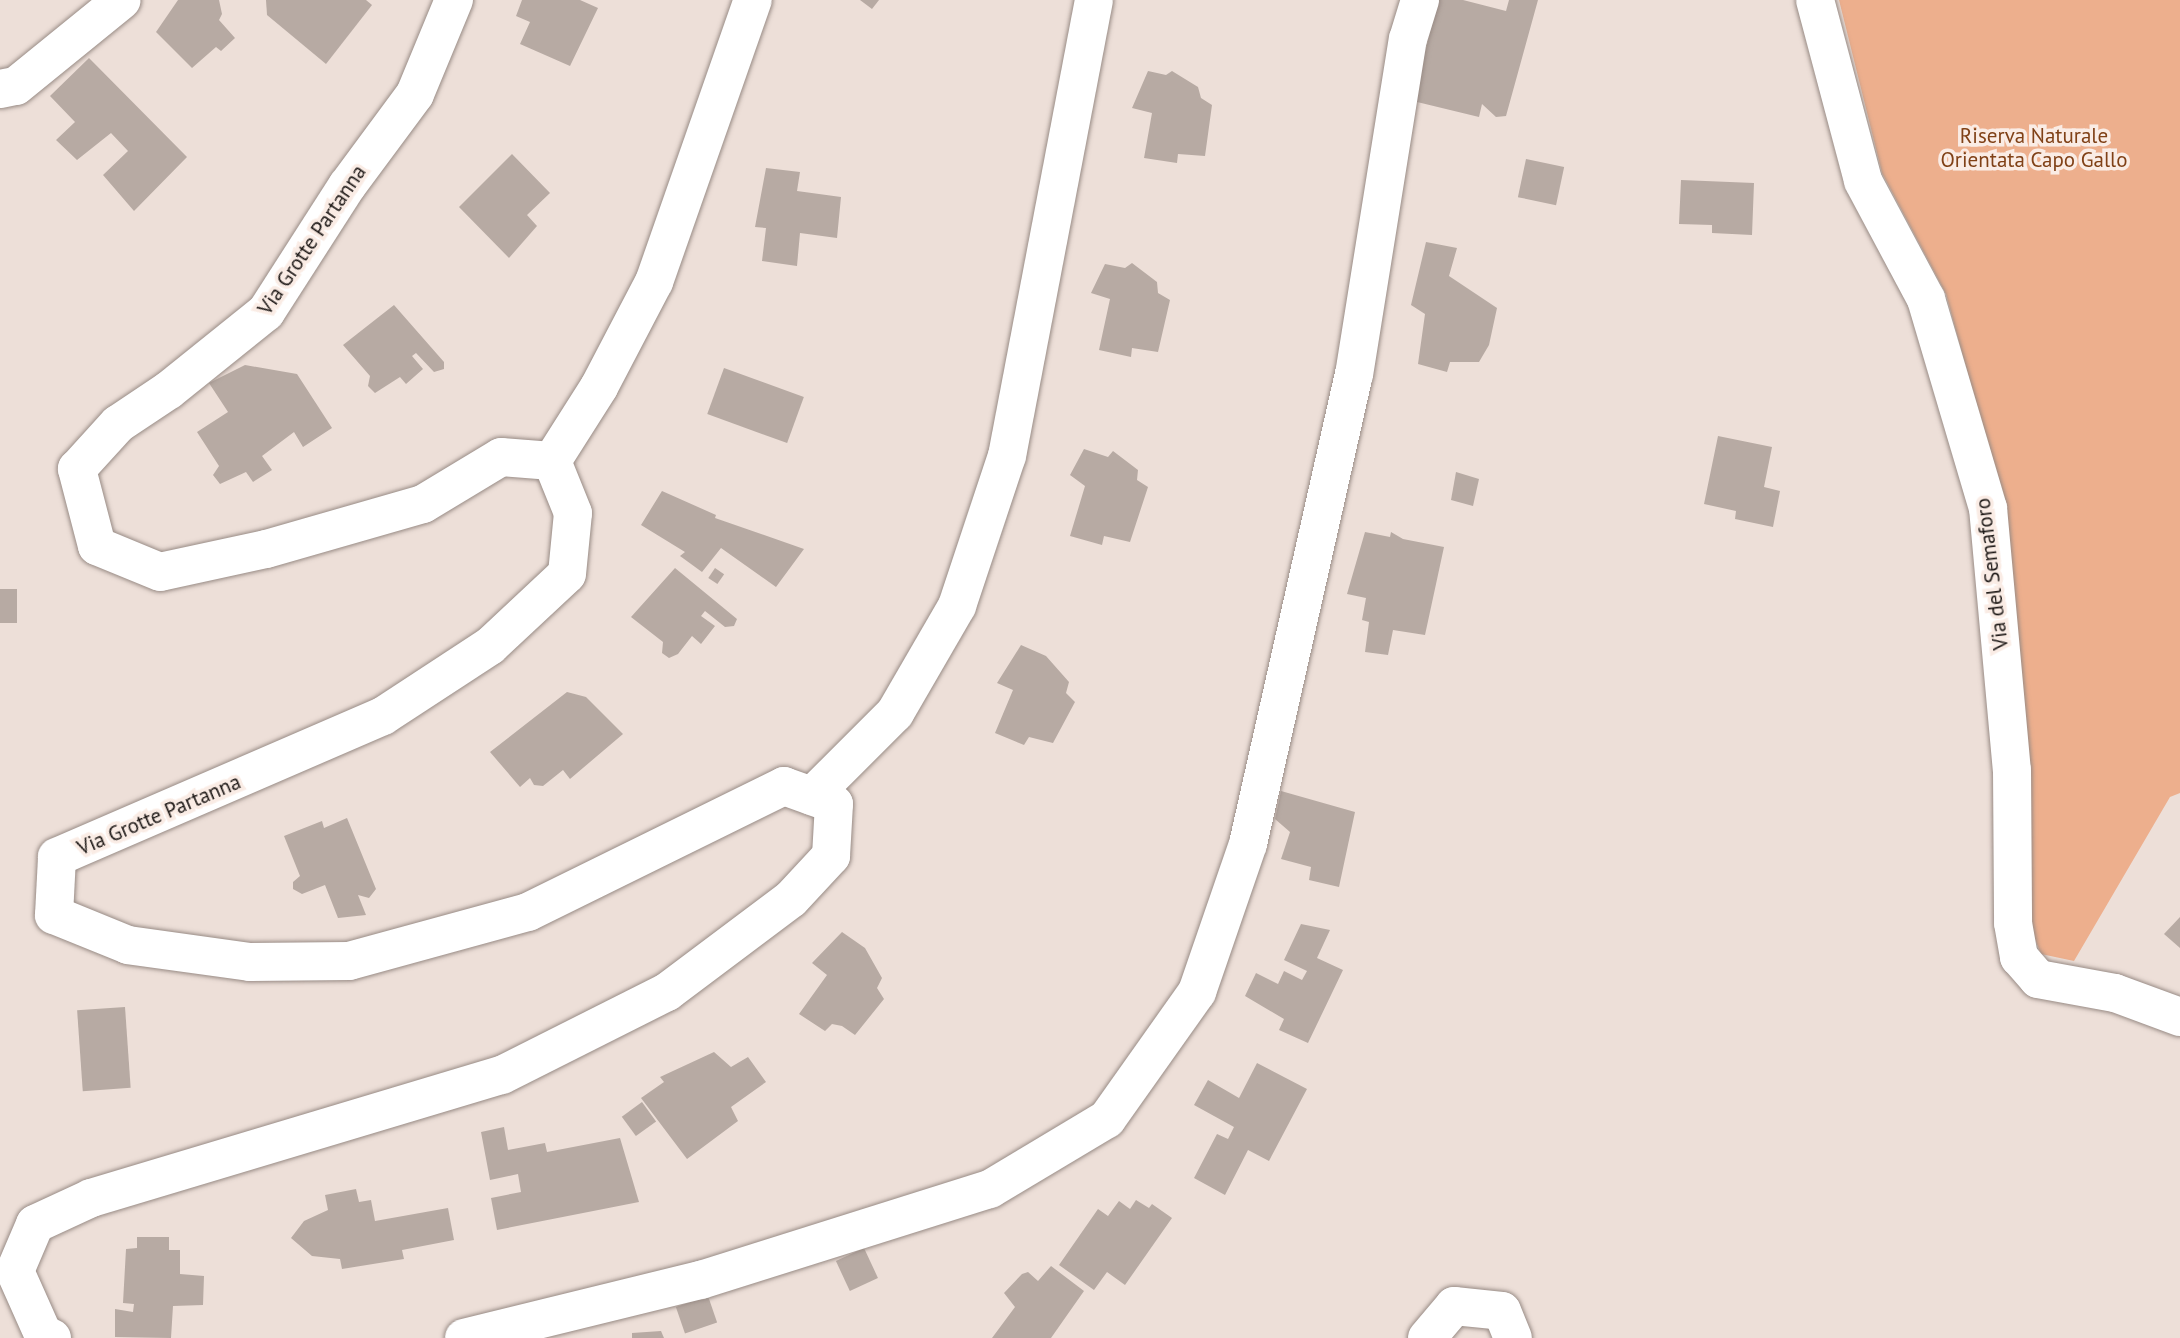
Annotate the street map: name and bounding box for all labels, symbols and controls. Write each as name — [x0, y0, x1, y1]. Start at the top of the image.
park label: Riserva Naturale Orientata Capo Gallo — [1940, 123, 2128, 173]
street label: Via Grotte Partanna — [253, 160, 371, 320]
street label: Via del Semaforo — [1970, 497, 2014, 651]
street label: Via Grotte Partanna — [73, 769, 245, 861]

